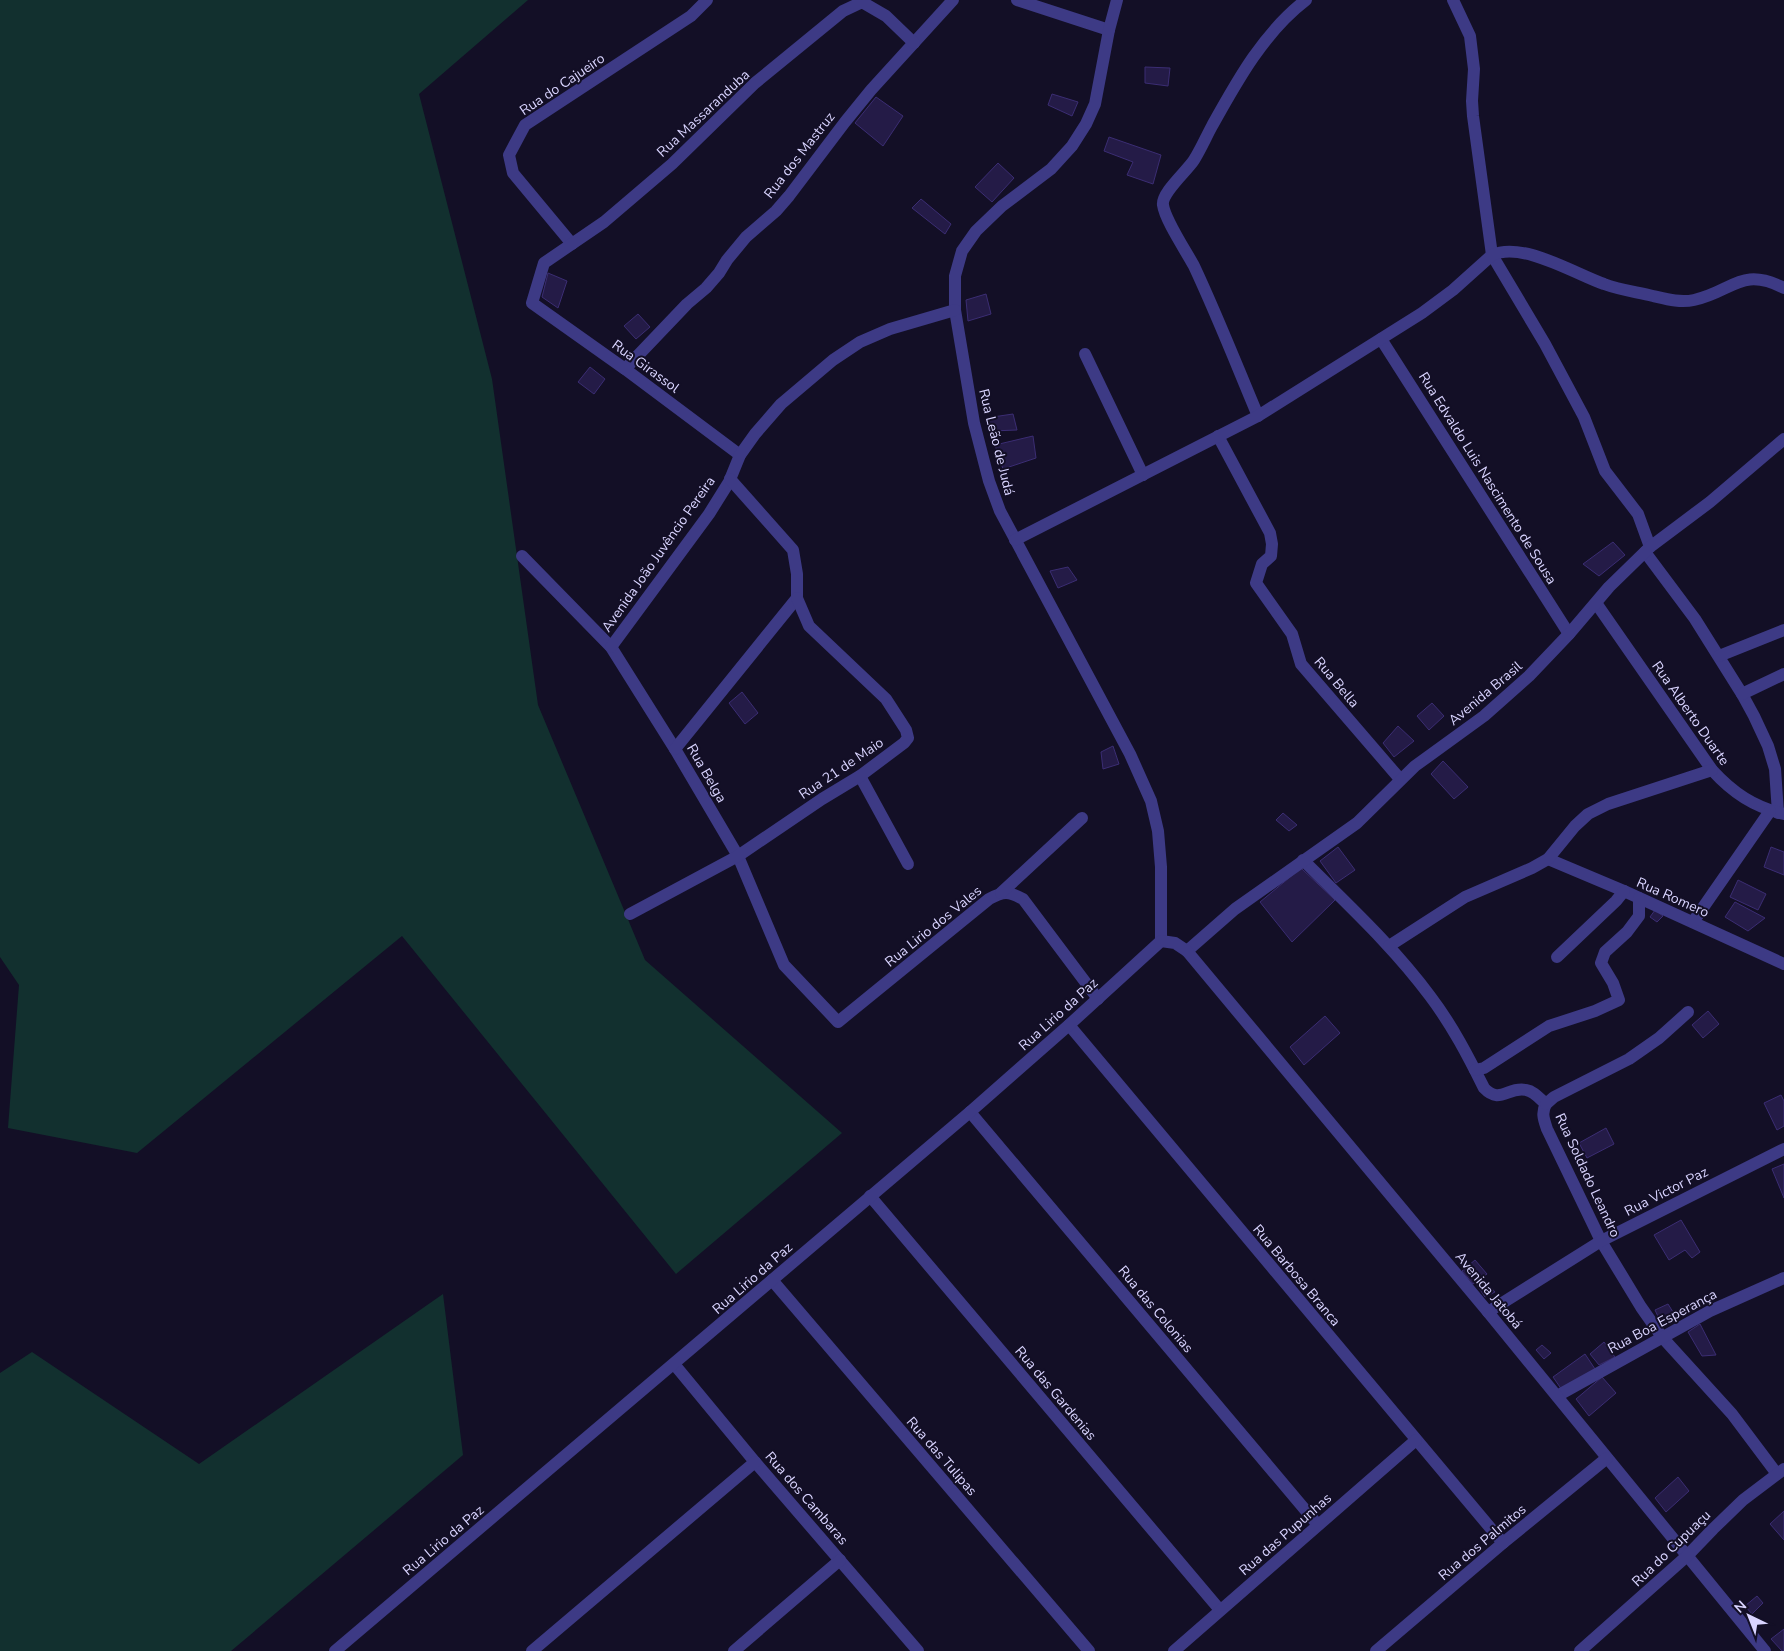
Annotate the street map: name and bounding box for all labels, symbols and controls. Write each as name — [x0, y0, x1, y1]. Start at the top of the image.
street label: Rua do Cajueiro — [516, 49, 609, 120]
street label: Rua Massaranduba — [653, 65, 754, 161]
street label: Rua dos Mastruz — [760, 108, 839, 202]
street label: Rua Girassol — [608, 335, 684, 398]
street label: Rua Edvaldo Luis Nascimento de Sousa — [1414, 369, 1561, 588]
street label: Rua Leão de Judá — [974, 387, 1019, 497]
street label: Avenida João Juvêncio Pereira — [597, 473, 720, 636]
street label: Rua Bella — [1310, 653, 1363, 712]
street label: Avenida Brasil — [1444, 656, 1527, 730]
street label: Rua Alberto Duarte — [1647, 657, 1734, 769]
street label: Rua 21 de Maio — [795, 733, 888, 804]
street label: Rua Belga — [682, 740, 731, 806]
street label: Rua Romero — [1634, 873, 1712, 922]
street label: Rua Lirio dos Vales — [881, 881, 986, 971]
street label: Rua Lirio da Paz — [1015, 973, 1102, 1055]
street label: Rua Soldado Leandro — [1550, 1110, 1625, 1241]
street label: Rua Victor Paz — [1621, 1162, 1712, 1221]
street label: Rua Barbosa Branca — [1248, 1220, 1345, 1330]
street label: Rua Lirio da Paz — [708, 1238, 797, 1318]
street label: Avenida Jatobá — [1451, 1248, 1526, 1333]
street label: Rua das Colonias — [1114, 1262, 1198, 1357]
street label: Rua Boa Esperança — [1604, 1285, 1720, 1358]
street label: Rua das Gardenias — [1011, 1342, 1101, 1445]
street label: Rua das Tulipas — [902, 1413, 981, 1500]
street label: Rua dos Cambaras — [761, 1448, 853, 1549]
street label: Rua das Pupunhas — [1235, 1489, 1336, 1580]
street label: Rua dos Palmitos — [1434, 1500, 1530, 1585]
street label: Rua Lirio da Paz — [399, 1501, 488, 1580]
street label: Rua do Cupuaçu — [1628, 1506, 1715, 1591]
north arrow — [1724, 1591, 1774, 1641]
text: N — [1730, 1596, 1751, 1617]

